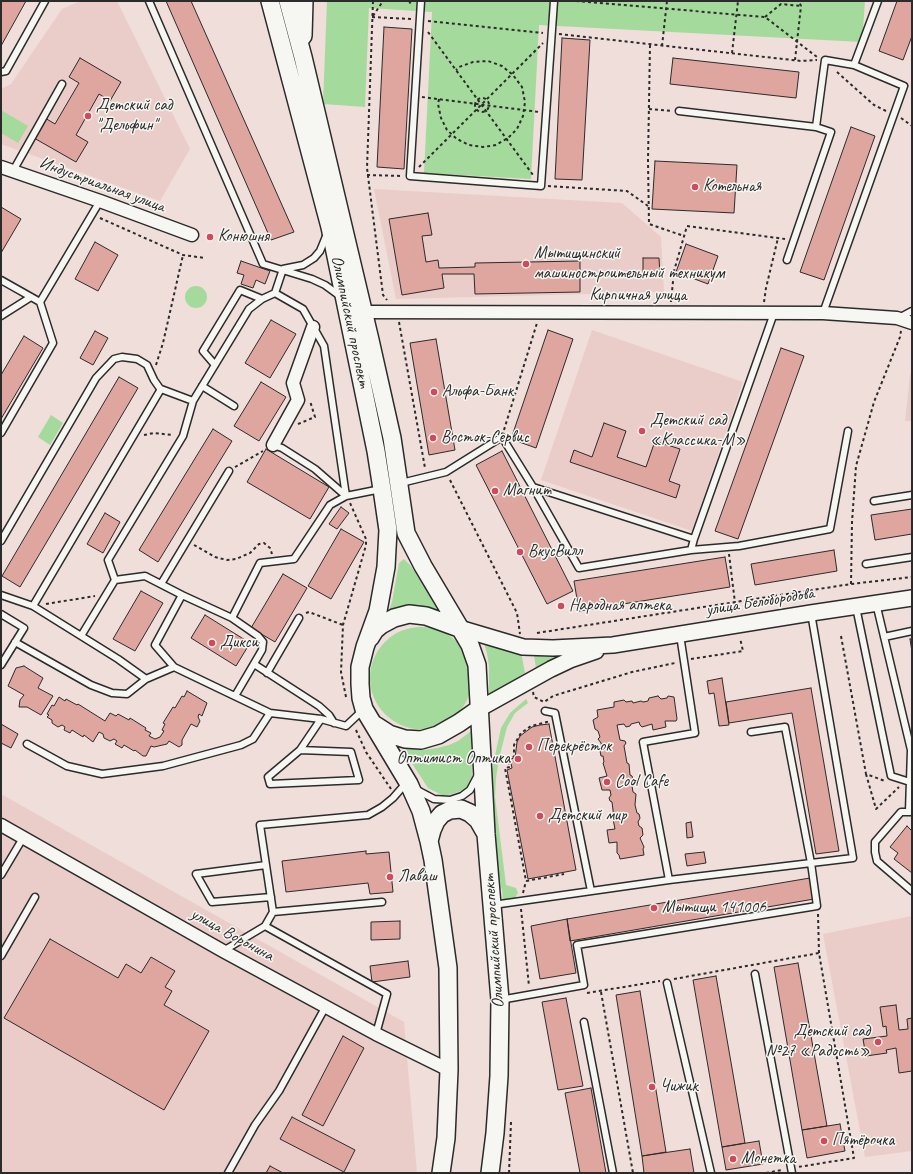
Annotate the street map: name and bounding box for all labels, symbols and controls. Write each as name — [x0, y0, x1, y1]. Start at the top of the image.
place label: Детский сад "Дельфин" — [96, 96, 172, 136]
marker: Детский сад "Дельфин" — [83, 111, 93, 121]
street label: Индустриальная улица — [36, 153, 168, 217]
place label: Котельная — [703, 177, 761, 197]
marker: Котельная — [690, 182, 700, 192]
place label: Конюшня — [218, 227, 269, 247]
marker: Конюшня — [205, 232, 215, 242]
place label: Мытищинский машиностроительный техникум — [534, 244, 724, 284]
street label: Олимпийский проспект — [326, 254, 374, 390]
marker: Мытищинский машиностроительный техникум — [521, 259, 531, 269]
street label: Кирпичная улица — [589, 286, 687, 306]
place label: Альфа-Банк — [442, 382, 513, 402]
marker: Альфа-Банк — [429, 387, 439, 397]
place label: Детский сад «Классика-М» — [650, 411, 746, 451]
marker: Детский сад «Классика-М» — [637, 426, 647, 436]
place label: Восток-Сервис — [441, 428, 529, 448]
marker: Восток-Сервис — [428, 433, 438, 443]
place label: Магнит — [503, 481, 551, 501]
marker: Магнит — [490, 486, 500, 496]
place label: ВкусВилл — [528, 542, 582, 562]
marker: ВкусВилл — [515, 547, 525, 557]
street label: улица Белобородова — [704, 583, 816, 621]
place label: Народная аптека — [569, 596, 671, 616]
marker: Народная аптека — [556, 601, 566, 611]
place label: Дикси — [220, 633, 258, 653]
marker: Дикси — [207, 638, 217, 648]
place label: Перекрёсток — [537, 737, 612, 757]
marker: Перекрёсток — [524, 742, 534, 752]
place label: Оптимист Оптика — [397, 749, 510, 769]
marker: Оптимист Оптика — [513, 754, 523, 764]
place label: Cool Cafe — [615, 772, 668, 792]
marker: Cool Cafe — [602, 777, 612, 787]
place label: Детский мир — [548, 806, 626, 826]
marker: Детский мир — [535, 811, 545, 821]
place label: Лаваш — [398, 867, 437, 887]
marker: Лаваш — [385, 872, 395, 882]
street label: Олимпийский проспект — [479, 873, 509, 1009]
place label: Мытищи 141006 — [662, 898, 766, 918]
marker: Мытищи 141006 — [649, 903, 659, 913]
street label: улица Воронина — [187, 904, 277, 966]
place label: Детский сад №27 «Радость» — [766, 1022, 870, 1062]
marker: Детский сад №27 «Радость» — [873, 1037, 883, 1047]
place label: Чижик — [660, 1077, 698, 1097]
marker: Чижик — [647, 1082, 657, 1092]
place label: Пятёрочка — [832, 1131, 894, 1151]
marker: Пятёрочка — [819, 1136, 829, 1146]
place label: Монетка — [741, 1149, 795, 1169]
marker: Монетка — [728, 1154, 738, 1164]

